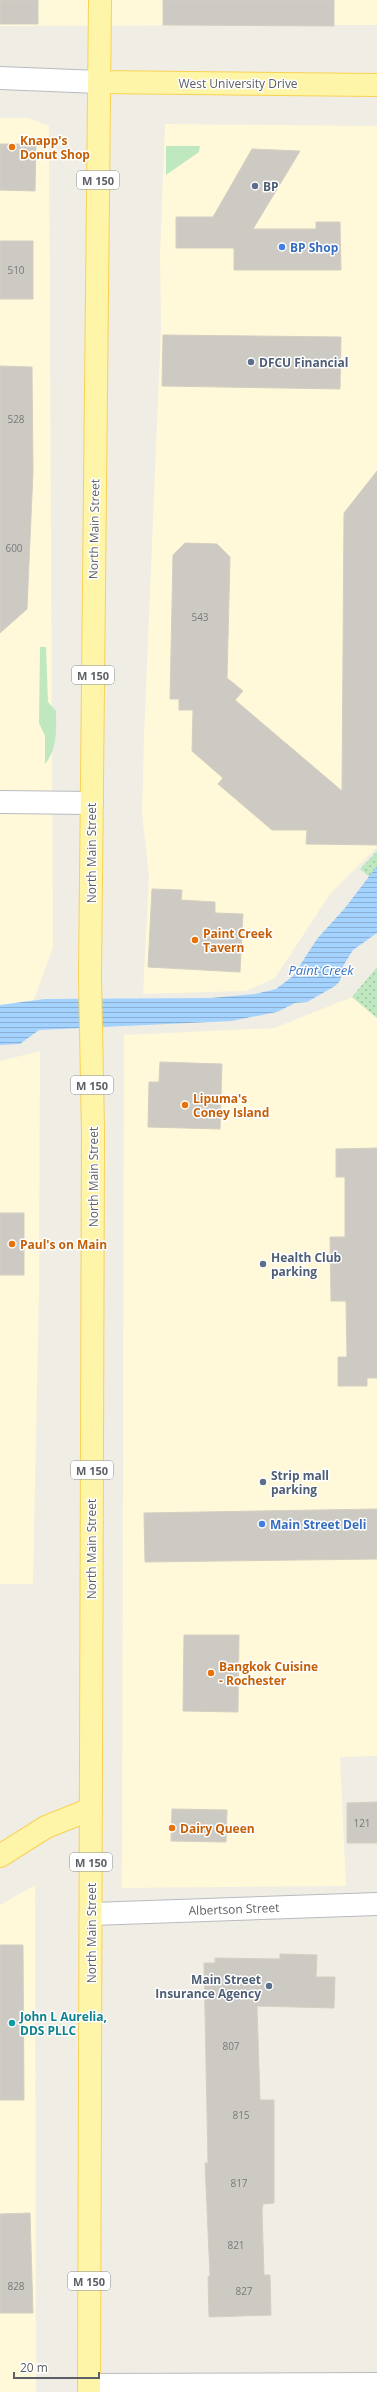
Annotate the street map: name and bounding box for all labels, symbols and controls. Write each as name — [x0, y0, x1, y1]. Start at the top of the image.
street label: West University Drive — [178, 75, 298, 92]
place label: Knapp's Donut Shop — [20, 132, 90, 163]
marker: Knapp's Donut Shop — [7, 142, 17, 152]
road number: M 150 — [77, 171, 119, 189]
place label: BP — [263, 178, 279, 195]
marker: BP — [250, 181, 260, 191]
place label: BP Shop — [290, 239, 339, 256]
marker: BP Shop — [277, 242, 287, 252]
house number: 510 — [7, 263, 25, 277]
place label: DFCU Financial — [259, 354, 348, 371]
marker: DFCU Financial — [246, 357, 256, 367]
house number: 528 — [7, 412, 25, 426]
street label: North Main Street — [85, 479, 103, 579]
house number: 600 — [5, 541, 23, 555]
house number: 543 — [191, 610, 209, 624]
road number: M 150 — [72, 666, 114, 684]
street label: North Main Street — [83, 803, 100, 903]
place label: Paint Creek Tavern — [203, 925, 273, 956]
marker: Paint Creek Tavern — [190, 935, 200, 945]
water label: Paint Creek — [288, 961, 354, 979]
road number: M 150 — [71, 1076, 113, 1094]
place label: Lipuma's Coney Island — [193, 1090, 269, 1121]
marker: Lipuma's Coney Island — [180, 1100, 190, 1110]
street label: North Main Street — [85, 1127, 102, 1227]
place label: Paul's on Main — [20, 1236, 107, 1253]
marker: Paul's on Main — [7, 1239, 17, 1249]
place label: Health Club parking — [271, 1249, 342, 1280]
marker: Health Club parking — [258, 1259, 268, 1269]
road number: M 150 — [71, 1461, 113, 1479]
place label: Strip mall parking — [271, 1467, 329, 1498]
marker: Strip mall parking — [258, 1477, 268, 1487]
street label: North Main Street — [83, 1499, 100, 1599]
place label: Main Street Deli — [270, 1516, 366, 1533]
marker: Main Street Deli — [257, 1519, 267, 1529]
place label: Bangkok Cuisine - Rochester — [219, 1658, 318, 1689]
marker: Bangkok Cuisine - Rochester — [206, 1668, 216, 1678]
house number: 121 — [353, 1816, 371, 1830]
place label: Dairy Queen — [180, 1820, 255, 1837]
marker: Dairy Queen — [167, 1823, 177, 1833]
road number: M 150 — [70, 1853, 112, 1871]
street label: North Main Street — [83, 1883, 100, 1983]
street label: Albertson Street — [188, 1899, 280, 1919]
place label: Main Street Insurance Agency — [155, 1971, 261, 2002]
marker: Main Street Insurance Agency — [264, 1981, 274, 1991]
place label: John L Aurelia, DDS PLLC — [19, 2008, 107, 2039]
marker: John L Aurelia, DDS PLLC — [7, 2018, 17, 2028]
house number: 807 — [222, 2039, 240, 2053]
house number: 815 — [232, 2108, 250, 2122]
house number: 817 — [230, 2176, 248, 2190]
house number: 821 — [227, 2238, 245, 2252]
road number: M 150 — [68, 2272, 110, 2290]
house number: 828 — [7, 2279, 25, 2293]
house number: 827 — [235, 2284, 253, 2298]
scale bar — [14, 2354, 99, 2380]
text: 20 m — [20, 2359, 48, 2376]

